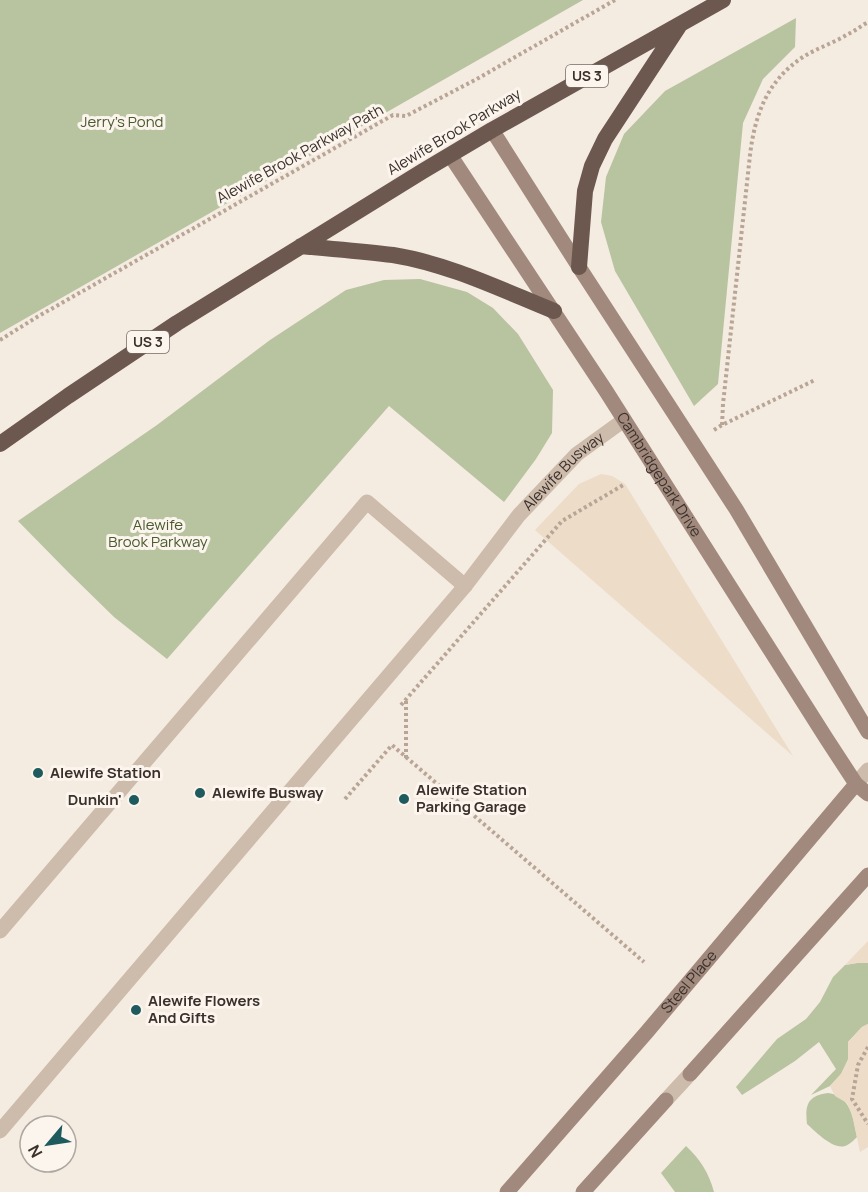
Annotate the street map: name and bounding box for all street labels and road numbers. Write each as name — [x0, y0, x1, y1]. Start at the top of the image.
road number: US 3 — [566, 65, 608, 87]
street label: Alewife Brook Parkway — [383, 83, 525, 180]
street label: Alewife Brook Parkway Path — [213, 99, 387, 208]
road number: US 3 — [127, 331, 169, 353]
street label: Cambridgepark Drive — [612, 408, 707, 541]
street label: Alewife Busway — [518, 427, 608, 515]
street label: Steel Place — [656, 945, 722, 1018]

